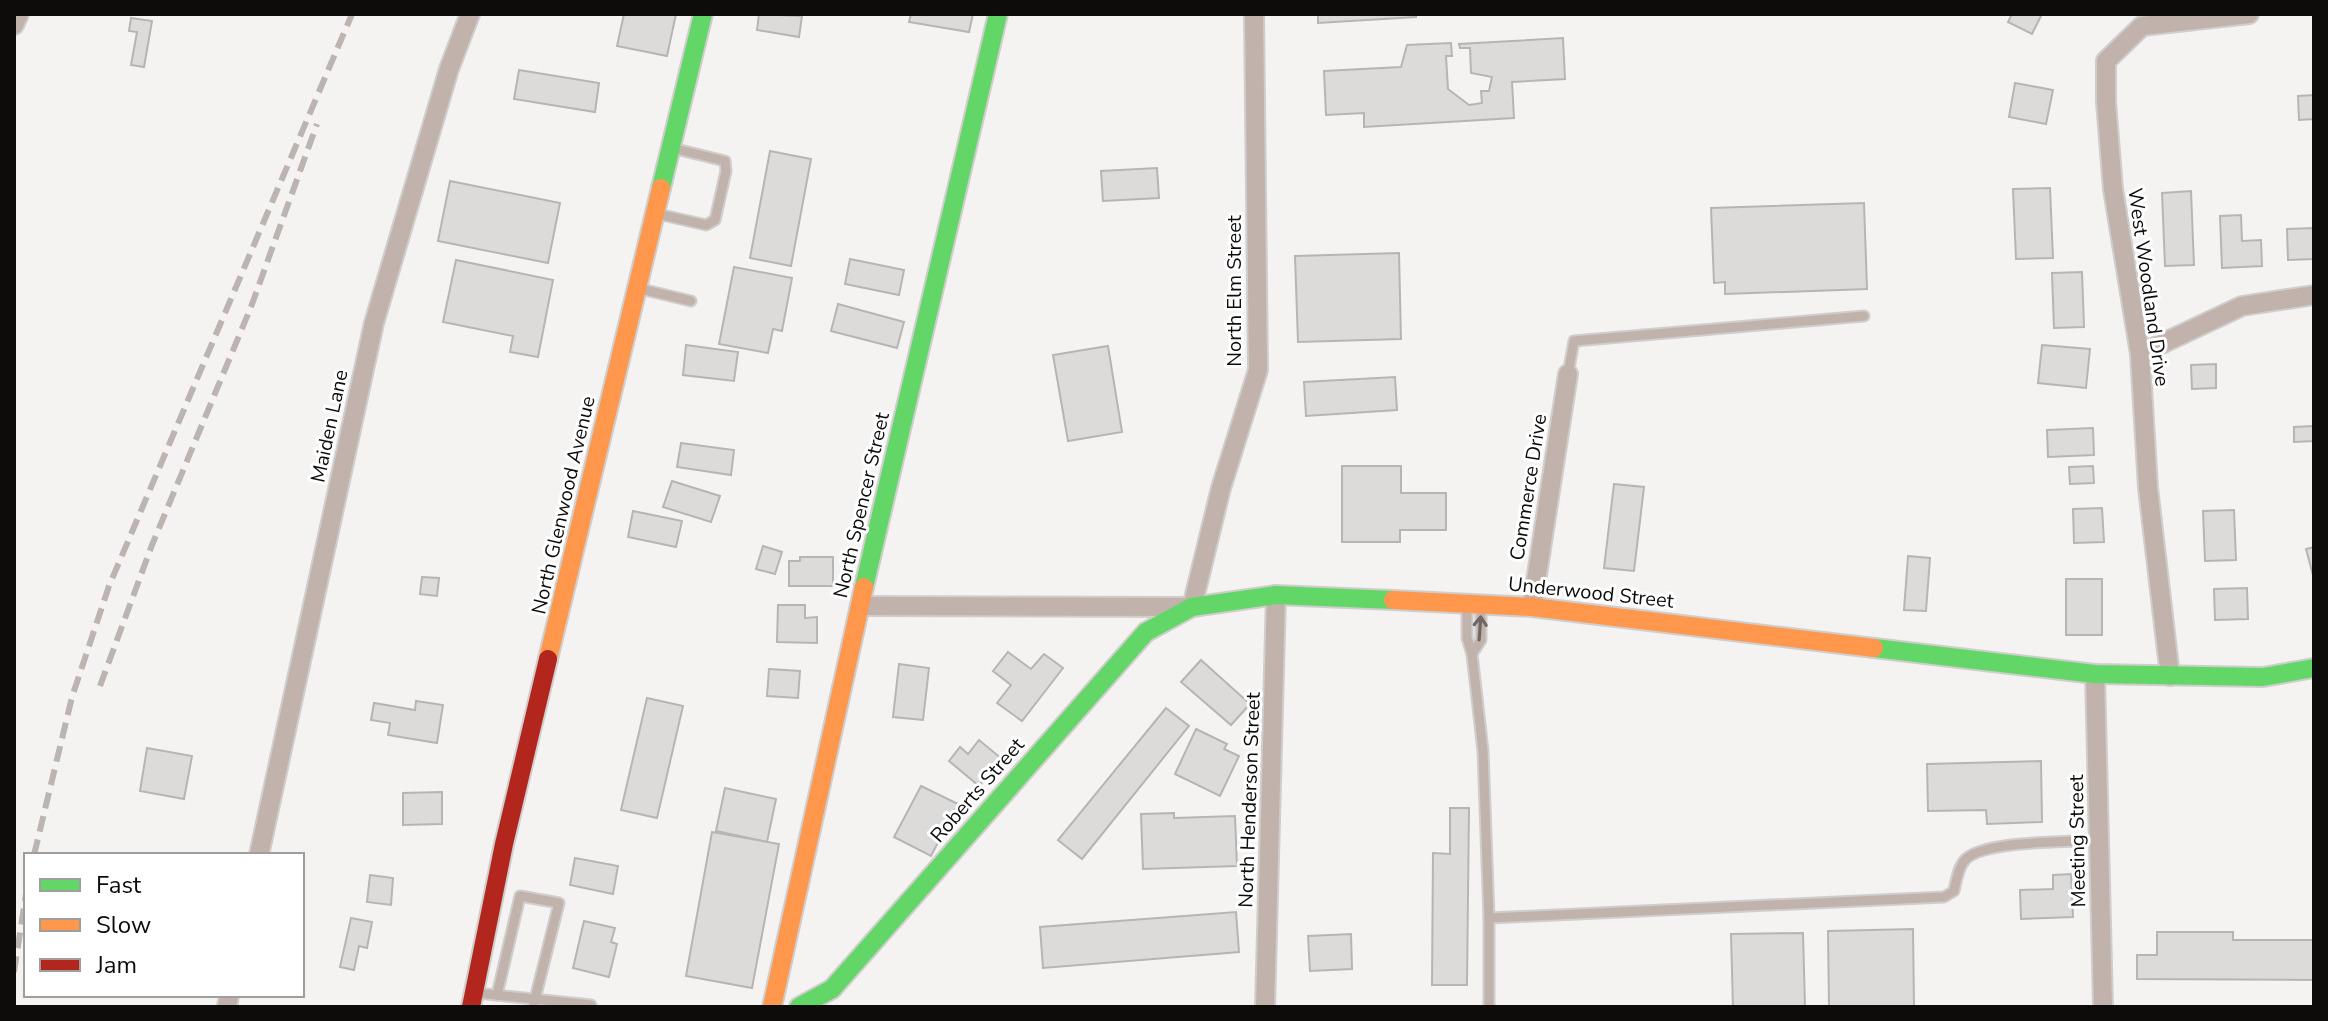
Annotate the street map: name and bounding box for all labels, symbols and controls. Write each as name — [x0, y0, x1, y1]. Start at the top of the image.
street label: West Woodland Drive — [2121, 186, 2176, 388]
street label: North Elm Street — [1221, 214, 1248, 367]
street label: Maiden Lane — [304, 367, 355, 485]
street label: North Glenwood Avenue — [525, 393, 602, 617]
street label: North Spencer Street — [827, 409, 896, 601]
street label: Commerce Drive — [1504, 412, 1553, 562]
street label: Underwood Street — [1507, 570, 1676, 615]
one-way arrow — [1473, 615, 1488, 642]
street label: North Henderson Street — [1232, 691, 1267, 908]
street label: Roberts Street — [924, 731, 1031, 848]
street label: Meeting Street — [2063, 773, 2092, 908]
legend — [24, 853, 304, 997]
text: Fast — [96, 869, 142, 901]
text: Slow — [96, 909, 151, 941]
text: Jam — [95, 949, 137, 981]

